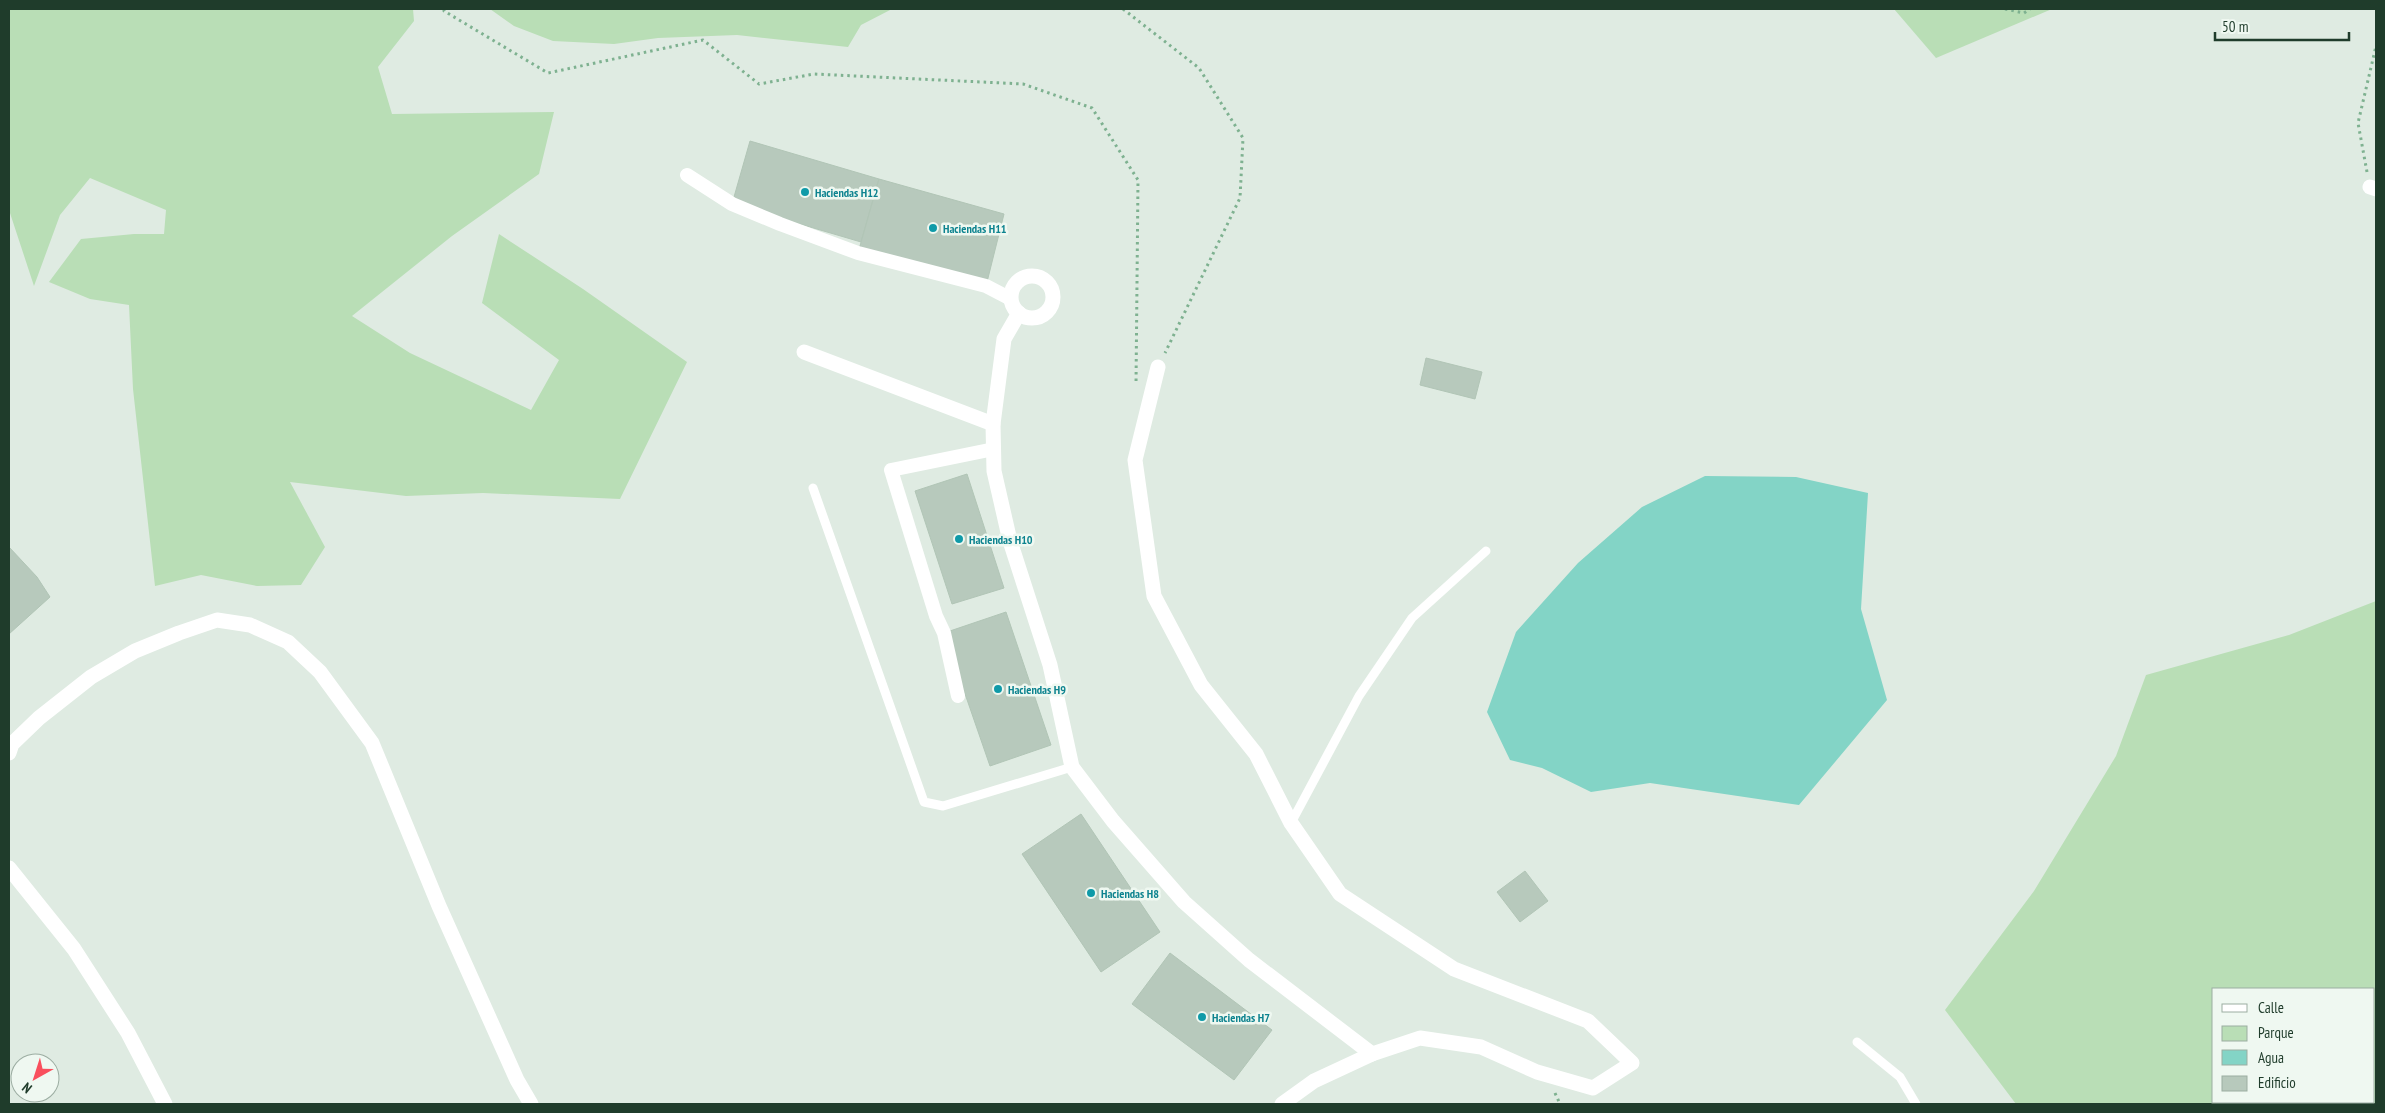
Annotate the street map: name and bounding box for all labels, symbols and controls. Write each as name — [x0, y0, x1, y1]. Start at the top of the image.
scale bar — [2215, 10, 2349, 42]
text: 50 m — [2222, 17, 2248, 36]
place label: Haciendas H12 — [815, 185, 879, 200]
marker: Haciendas H12 — [799, 186, 811, 198]
place label: Haciendas H11 — [943, 221, 1007, 236]
marker: Haciendas H11 — [927, 222, 939, 234]
place label: Haciendas H10 — [969, 532, 1033, 547]
marker: Haciendas H10 — [953, 533, 965, 545]
place label: Haciendas H9 — [1008, 682, 1066, 697]
marker: Haciendas H9 — [992, 683, 1004, 695]
place label: Haciendas H8 — [1101, 886, 1159, 901]
marker: Haciendas H8 — [1085, 887, 1097, 899]
legend — [2212, 988, 2375, 1103]
text: Calle — [2258, 998, 2284, 1017]
place label: Haciendas H7 — [1212, 1010, 1270, 1025]
marker: Haciendas H7 — [1196, 1011, 1208, 1023]
text: Parque — [2258, 1023, 2294, 1042]
text: Agua — [2258, 1048, 2284, 1067]
north arrow — [10, 1053, 60, 1103]
text: Edificio — [2258, 1073, 2296, 1092]
text: N — [18, 1079, 35, 1097]

